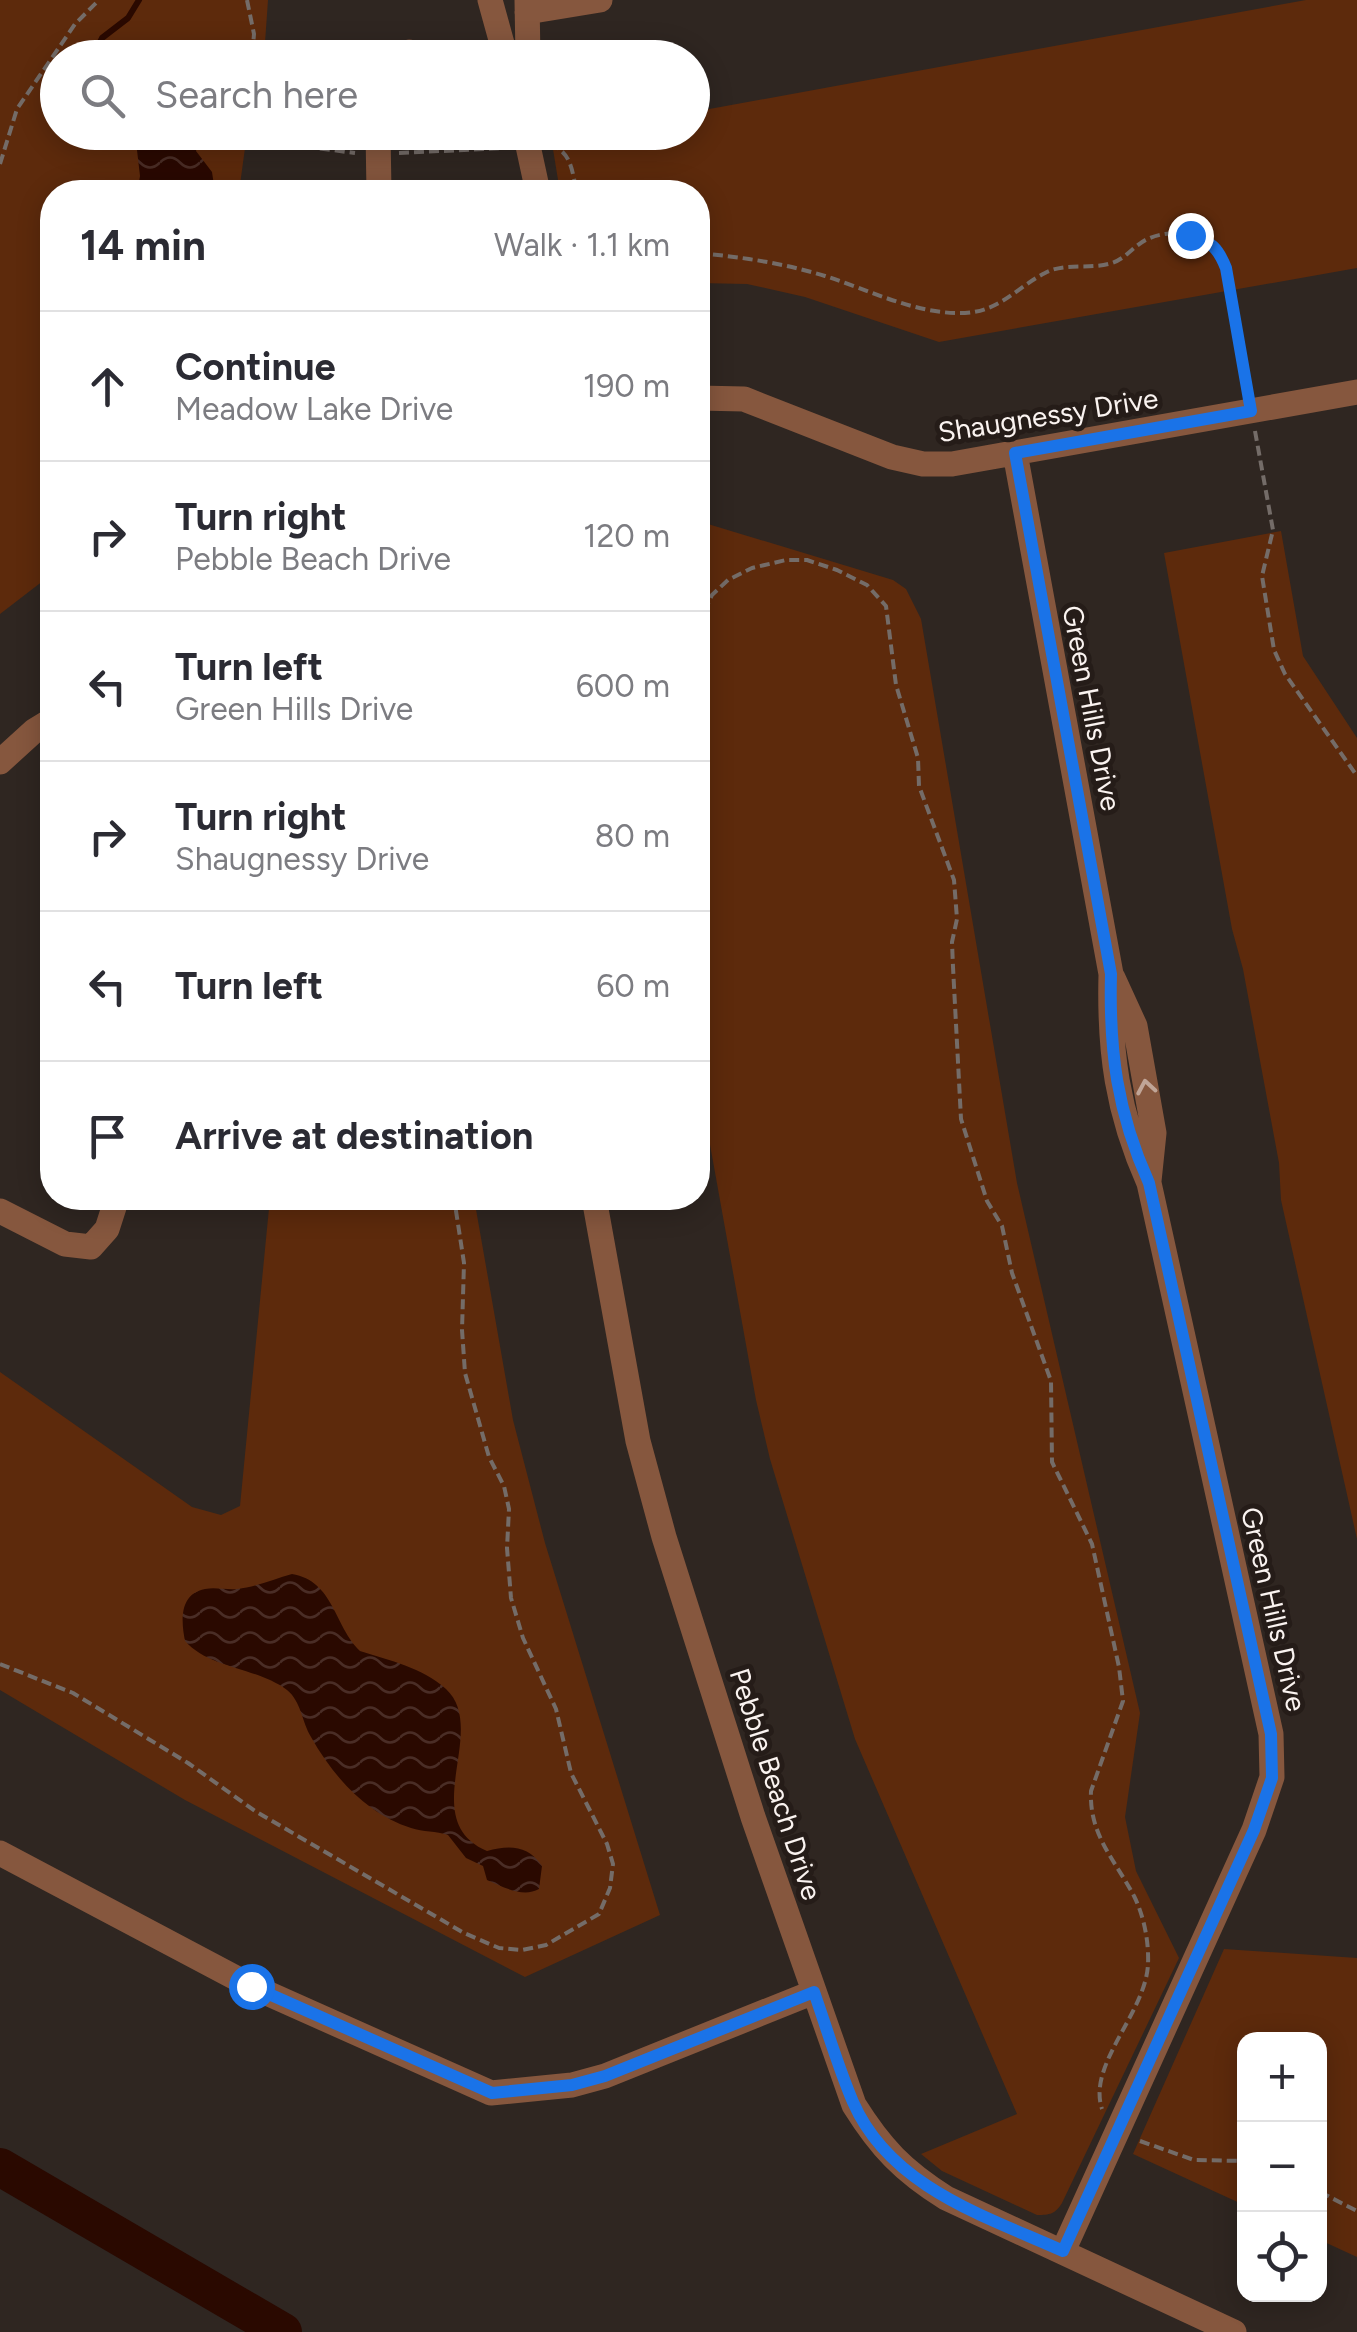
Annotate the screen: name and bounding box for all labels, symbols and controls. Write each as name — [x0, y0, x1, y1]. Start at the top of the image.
search box — [40, 40, 710, 150]
icon: search — [75, 68, 130, 123]
text: Search here — [155, 72, 358, 118]
route end — [1168, 213, 1214, 259]
text: 14 min — [80, 220, 206, 271]
text: Walk · 1.1 km — [494, 226, 670, 264]
text: Continue — [175, 344, 336, 390]
icon: ahead — [80, 359, 135, 414]
text: 190 m — [583, 367, 670, 405]
street label: Shaugnessy Drive — [935, 381, 1161, 449]
text: Meadow Lake Drive — [175, 390, 453, 428]
text: Turn right — [175, 494, 347, 540]
icon: right — [80, 509, 135, 564]
text: 120 m — [583, 517, 670, 555]
text: Pebble Beach Drive — [175, 540, 451, 578]
street label: Green Hills Drive — [1055, 602, 1129, 814]
text: Turn left — [175, 644, 323, 690]
icon: left — [80, 659, 135, 714]
text: 600 m — [576, 667, 670, 705]
text: Green Hills Drive — [175, 690, 413, 728]
text: Turn right — [175, 794, 347, 840]
icon: right — [80, 809, 135, 864]
text: 80 m — [595, 817, 670, 855]
text: Shaugnessy Drive — [175, 840, 429, 878]
icon: left — [80, 959, 135, 1014]
text: Turn left — [175, 963, 323, 1009]
text: 60 m — [596, 967, 670, 1005]
one-way arrow — [1136, 1078, 1157, 1095]
icon: arrive — [80, 1109, 135, 1164]
text: Arrive at destination — [175, 1113, 533, 1159]
street label: Green Hills Drive — [1234, 1504, 1314, 1714]
street label: Pebble Beach Drive — [723, 1664, 829, 1904]
route start — [229, 1964, 275, 2010]
map controls — [1237, 2032, 1327, 2302]
button: + — [1237, 2032, 1327, 2122]
button: − — [1237, 2122, 1327, 2212]
button: locate — [1237, 2212, 1327, 2302]

